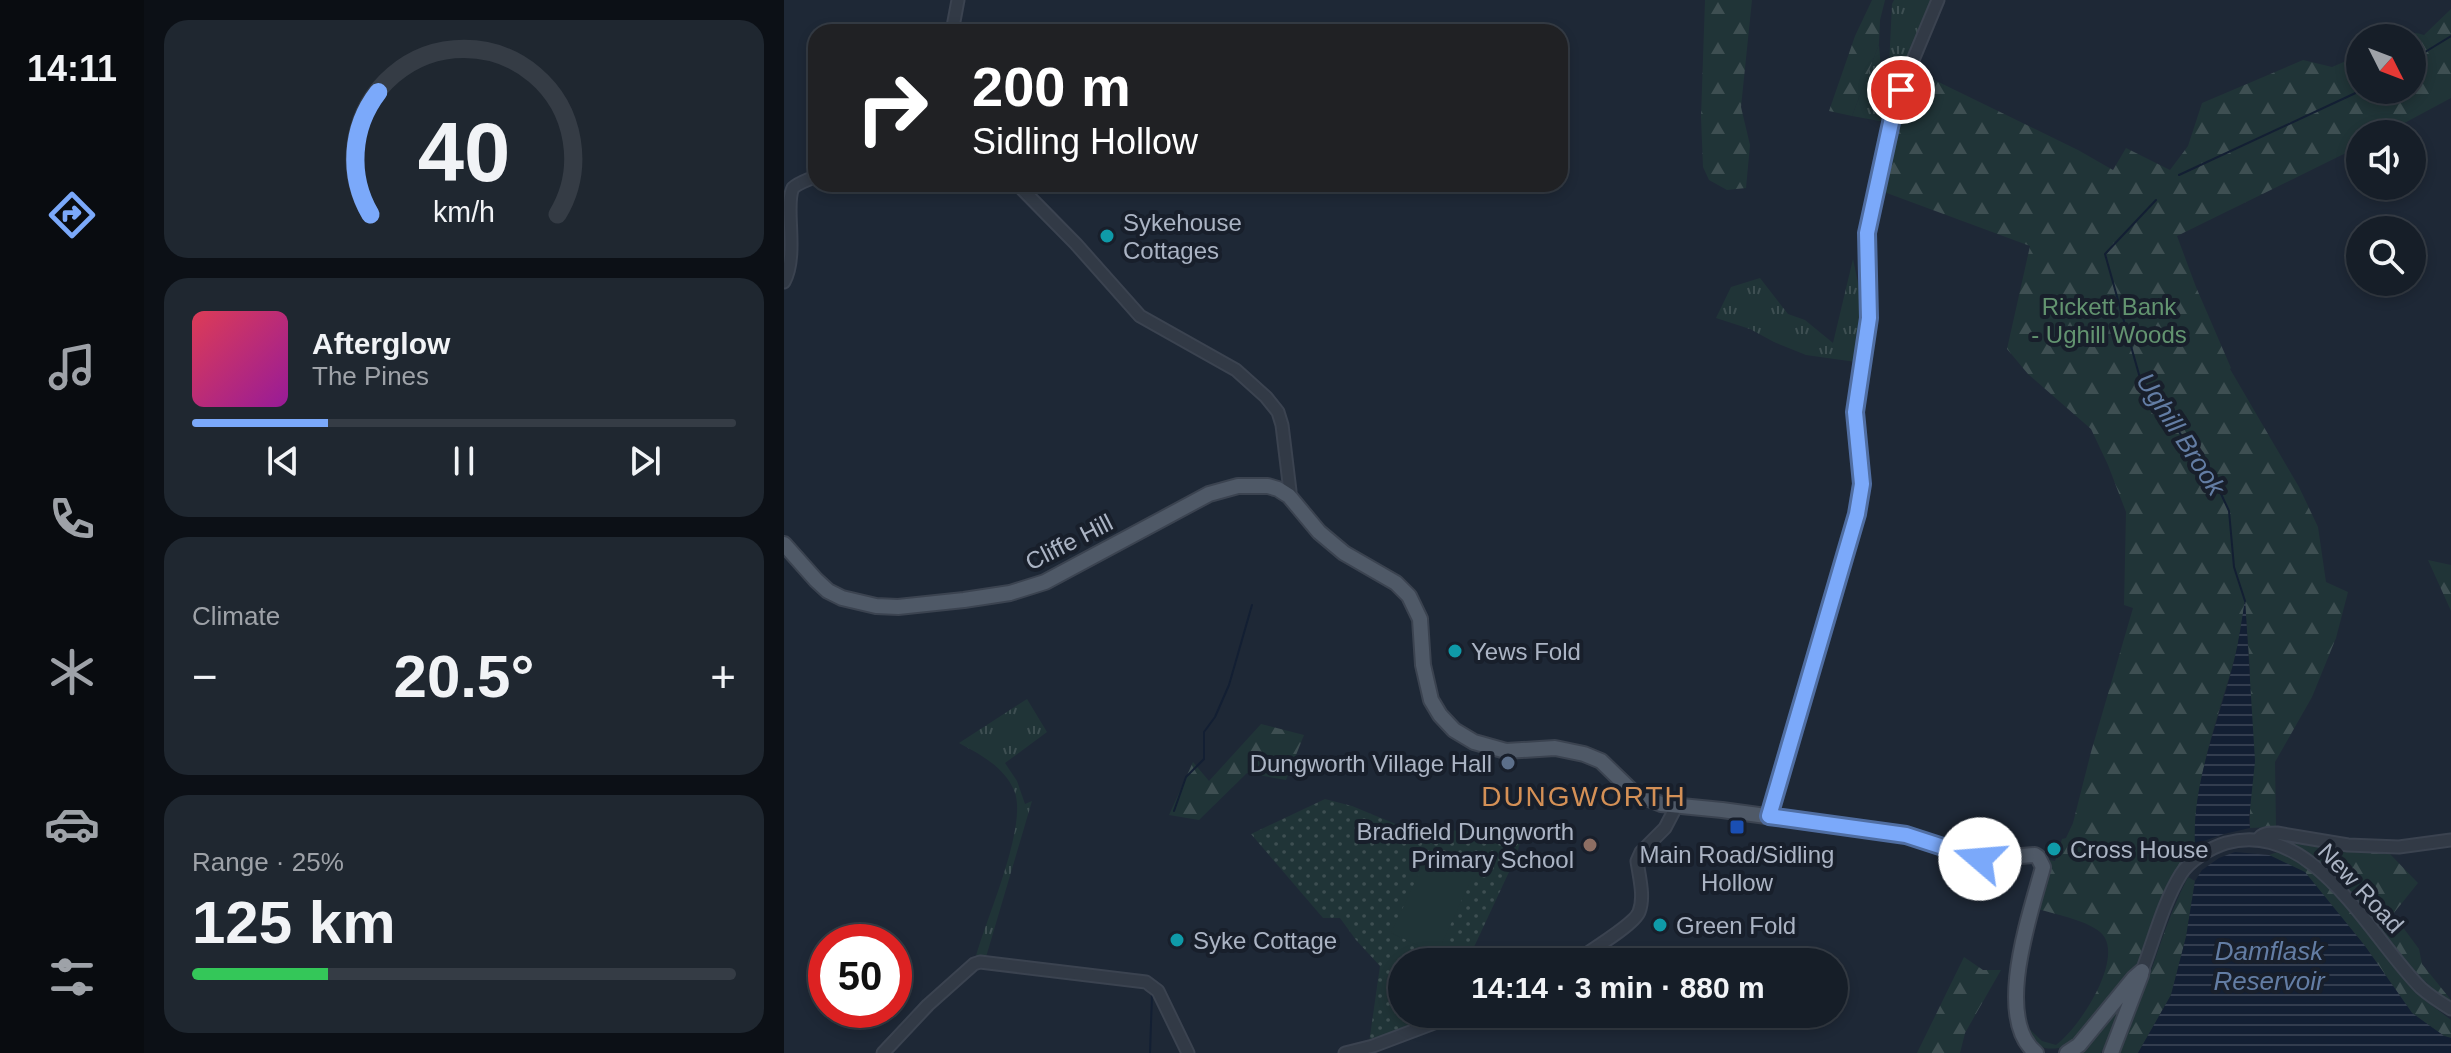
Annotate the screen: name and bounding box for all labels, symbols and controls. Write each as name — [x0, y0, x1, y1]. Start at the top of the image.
north arrow — [2346, 24, 2426, 104]
map controls — [2346, 24, 2426, 296]
text: 14:11 — [27, 48, 117, 89]
text: 200 m — [972, 55, 1131, 118]
icon: right — [840, 56, 944, 160]
pin — [1867, 56, 1935, 124]
icon: arrive — [1879, 68, 1923, 112]
text: 40 — [418, 106, 510, 199]
button: sound — [2346, 120, 2426, 200]
text: Sidling Hollow — [972, 121, 1198, 162]
icon: directions — [44, 187, 100, 243]
text: km/h — [433, 196, 495, 228]
place label: Sykehouse Cottages — [1123, 209, 1242, 264]
button: search — [2346, 216, 2426, 296]
marker: Sykehouse Cottages — [1098, 227, 1116, 245]
park label: Rickett Bank - Ughill Woods — [2031, 293, 2187, 348]
text: Afterglow — [312, 327, 450, 360]
icon: music — [44, 339, 100, 395]
text: The Pines — [312, 361, 429, 391]
water label: Ughill Brook — [2130, 367, 2233, 503]
icon: previous — [261, 439, 305, 483]
icon: pause — [442, 439, 486, 483]
icon: next — [623, 439, 667, 483]
icon: phone — [44, 491, 100, 547]
street label: Cliffe Hill — [1021, 509, 1117, 575]
text: Climate — [192, 601, 280, 631]
place label: Yews Fold — [1471, 638, 1581, 665]
marker: Yews Fold — [1446, 642, 1464, 660]
text: 20.5° — [394, 643, 534, 710]
icon: climate — [44, 644, 100, 700]
text: − — [192, 652, 218, 701]
text: + — [710, 652, 736, 701]
place label: Dungworth Village Hall — [1250, 750, 1492, 777]
marker: Dungworth Village Hall — [1499, 754, 1517, 772]
district label: DUNGWORTH — [1481, 781, 1687, 812]
icon: car — [44, 796, 100, 852]
position arrow — [1938, 817, 2022, 901]
place label: Bradfield Dungworth Primary School — [1357, 818, 1574, 873]
marker: Main Road/Sidling Hollow — [1728, 818, 1746, 836]
marker: Bradfield Dungworth Primary School — [1581, 836, 1599, 854]
place label: Cross House — [2070, 836, 2209, 863]
street label: New Road — [2313, 838, 2409, 938]
marker: Cross House — [2045, 840, 2063, 858]
place label: Main Road/Sidling Hollow — [1640, 841, 1834, 896]
text: Range · 25% — [192, 847, 344, 877]
text: 125 km — [192, 889, 396, 956]
place label: Green Fold — [1676, 912, 1796, 939]
marker: Green Fold — [1651, 916, 1669, 934]
speed limit sign: 50 — [808, 924, 912, 1028]
place label: Syke Cottage — [1193, 927, 1337, 954]
marker: Syke Cottage — [1168, 931, 1186, 949]
water label: Damflask Reservoir — [2213, 936, 2326, 996]
icon: filters — [44, 949, 100, 1005]
text: 14:14 · 3 min · 880 m — [1471, 971, 1765, 1004]

